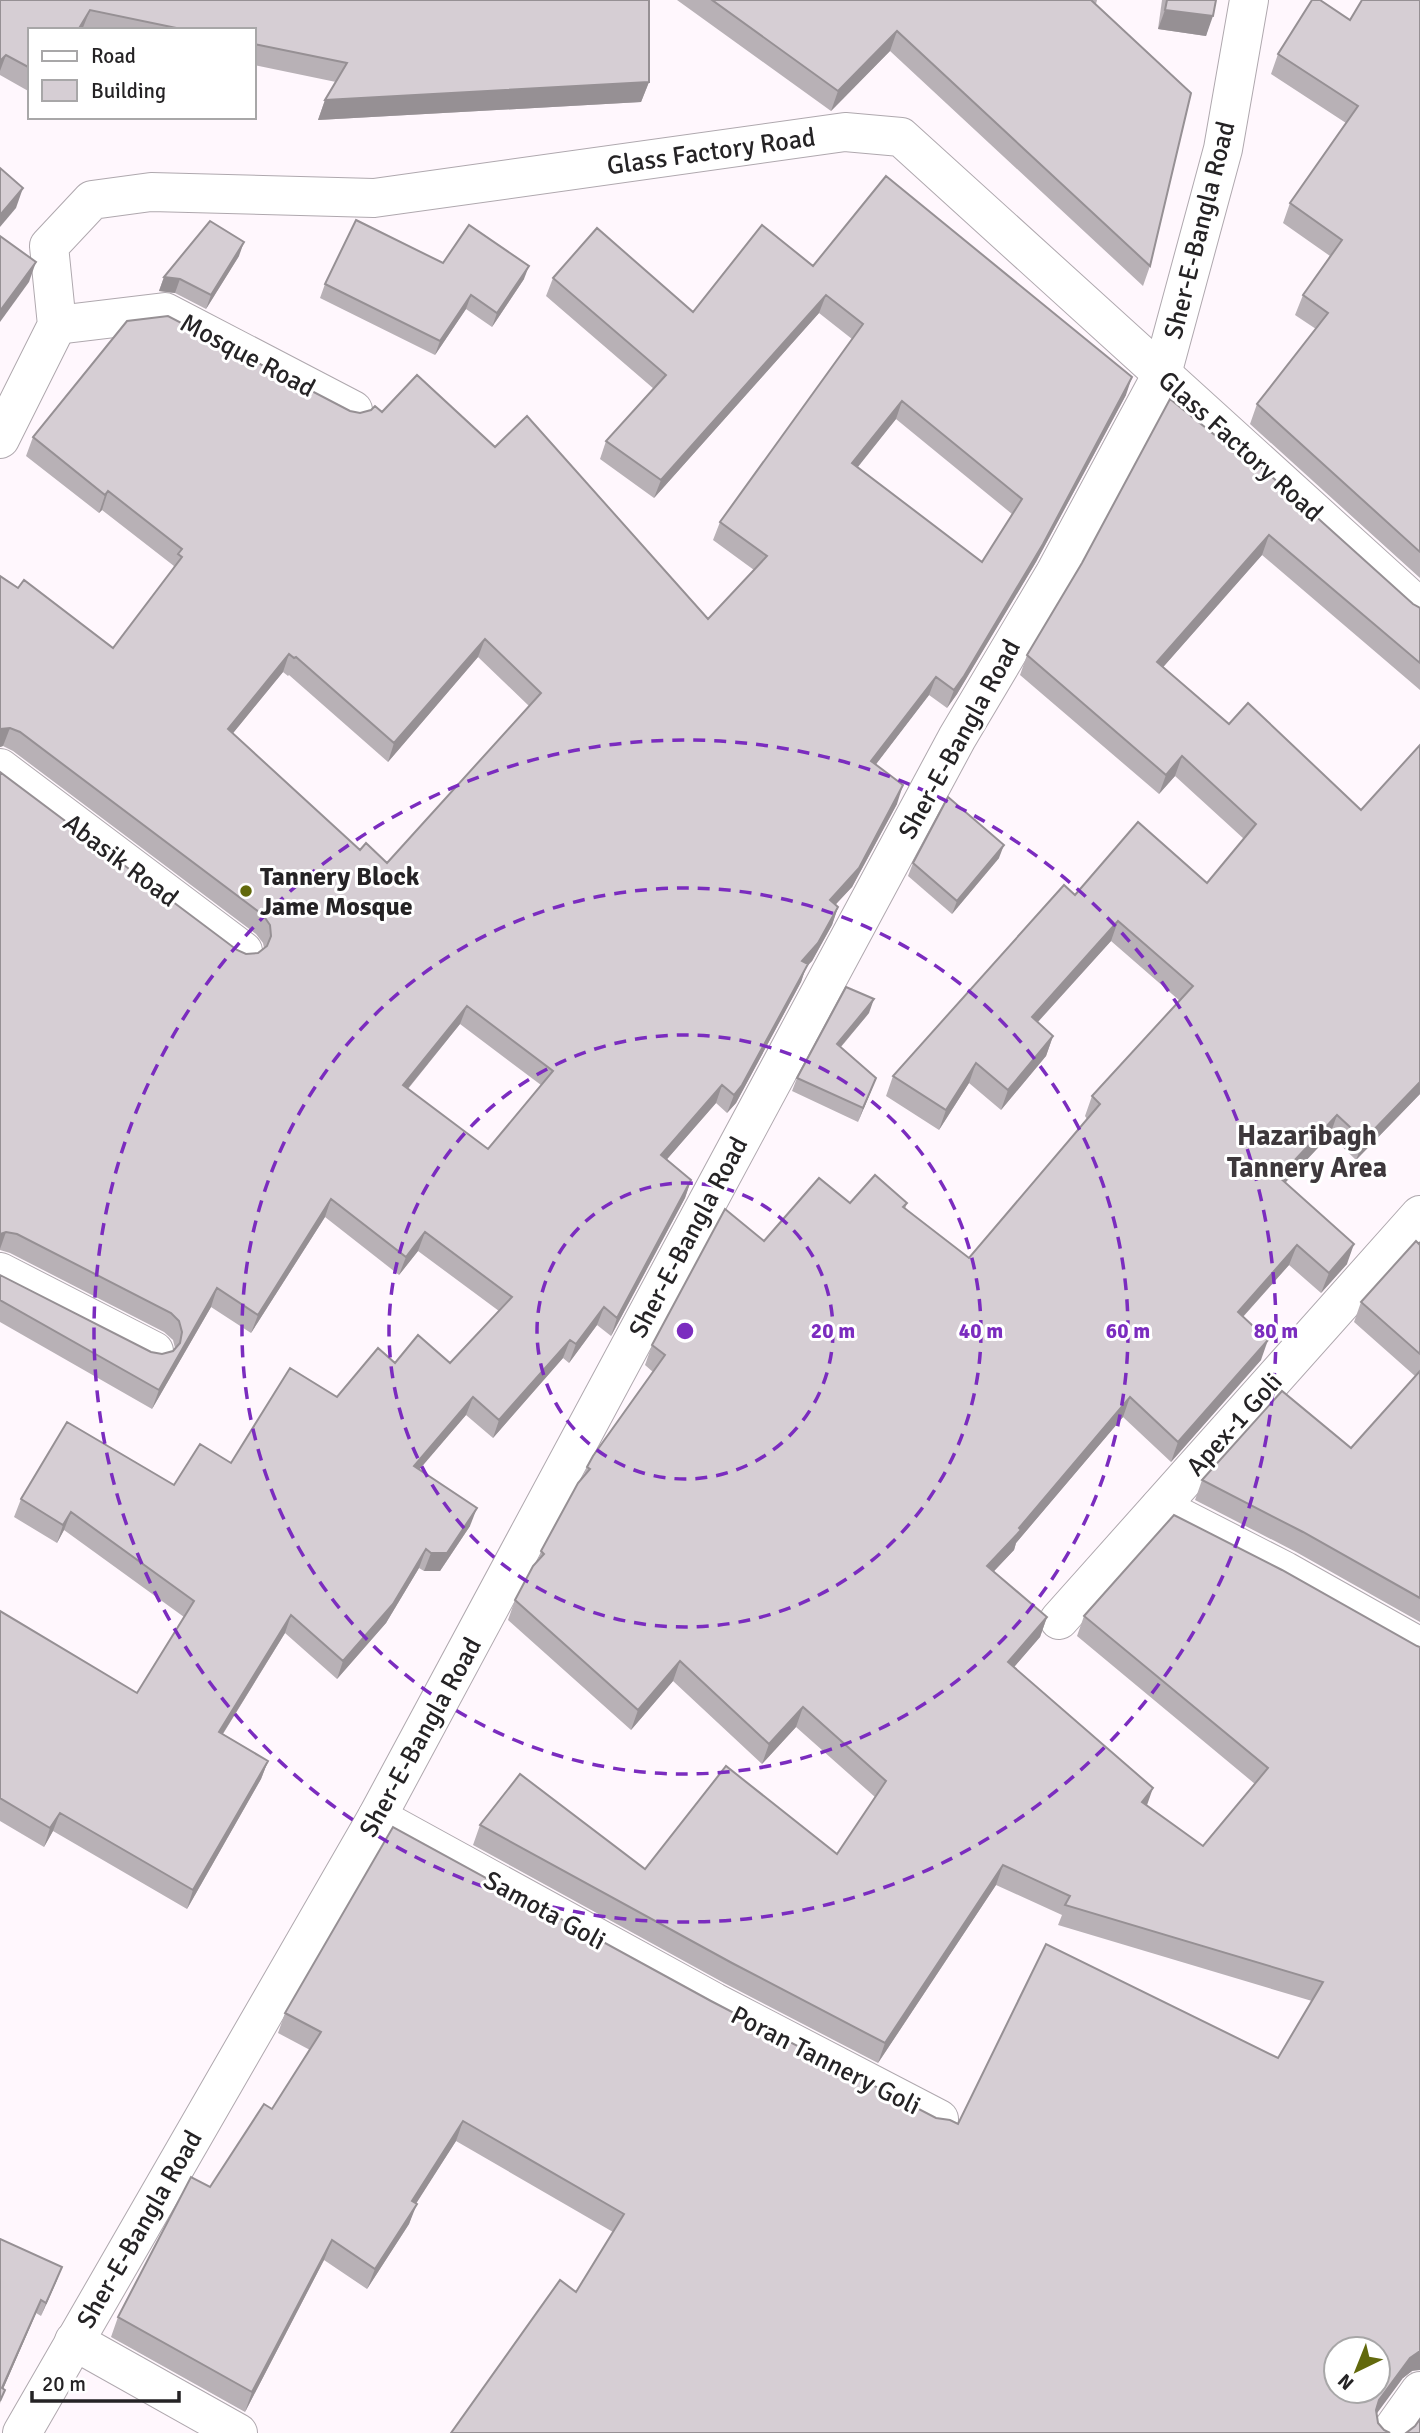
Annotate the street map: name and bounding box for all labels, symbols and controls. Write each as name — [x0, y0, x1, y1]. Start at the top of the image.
legend — [28, 28, 256, 119]
text: Road — [91, 43, 136, 69]
text: Building — [91, 78, 166, 104]
street label: Sher-E-Bangla Road — [1157, 118, 1242, 342]
street label: Glass Factory Road — [605, 122, 817, 182]
street label: Mosque Road — [175, 307, 320, 405]
street label: Glass Factory Road — [1152, 365, 1329, 529]
street label: Sher-E-Bangla Road — [892, 634, 1028, 845]
street label: Abasik Road — [57, 807, 184, 914]
place label: Tannery Block Jame Mosque — [260, 861, 420, 923]
marker: Tannery Block Jame Mosque — [238, 883, 254, 899]
district label: Hazaribagh Tannery Area — [1227, 1119, 1387, 1185]
street label: Sher-E-Bangla Road — [622, 1131, 755, 1343]
text: 20 m — [811, 1318, 855, 1344]
text: 40 m — [959, 1318, 1003, 1344]
text: 60 m — [1106, 1318, 1150, 1344]
text: 80 m — [1254, 1318, 1298, 1344]
centre of rings — [673, 1319, 697, 1343]
street label: Apex-1 Goli — [1180, 1366, 1289, 1483]
street label: Sher-E-Bangla Road — [353, 1632, 489, 1843]
street label: Samota Goli — [478, 1864, 611, 1957]
street label: Poran Tannery Goli — [725, 1999, 926, 2122]
street label: Sher-E-Bangla Road — [70, 2125, 210, 2334]
north arrow — [1322, 2335, 1392, 2405]
scale bar — [32, 2360, 178, 2404]
text: N — [1333, 2368, 1359, 2395]
text: 20 m — [42, 2371, 86, 2397]

